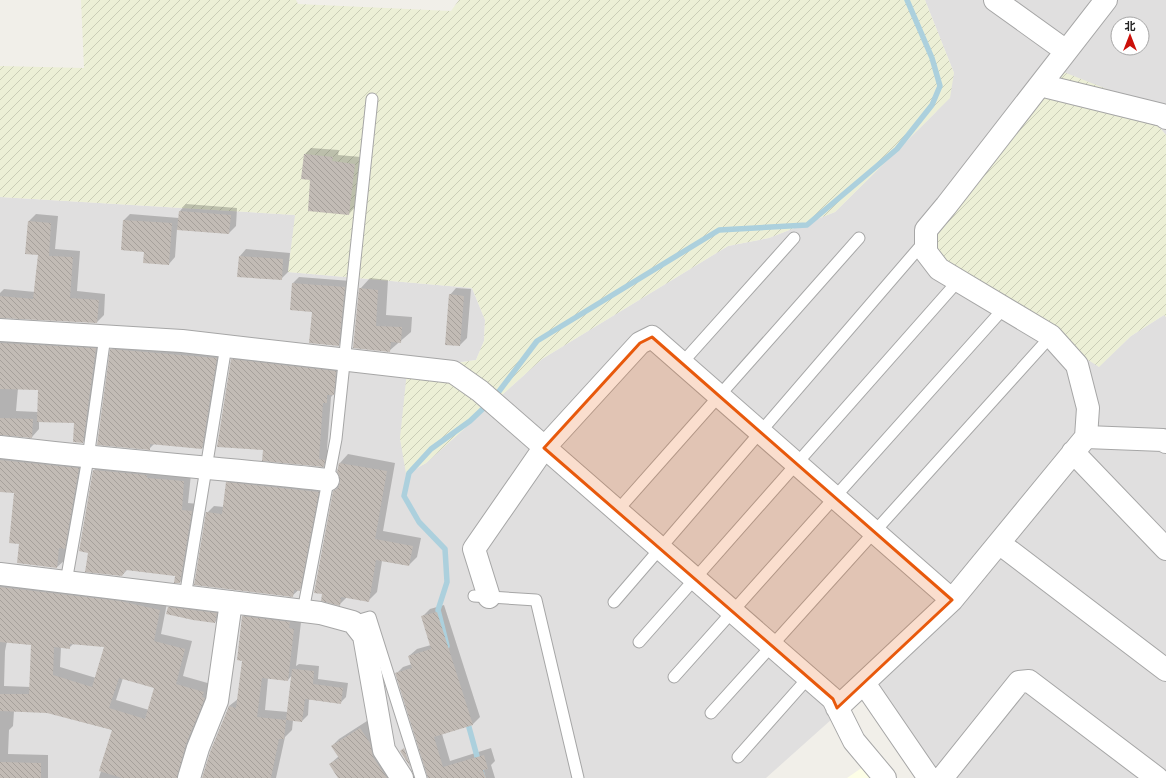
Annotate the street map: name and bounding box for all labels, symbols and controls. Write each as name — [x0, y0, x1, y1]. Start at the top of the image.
north arrow — [1110, 16, 1150, 56]
text: 北 — [1125, 20, 1136, 33]

